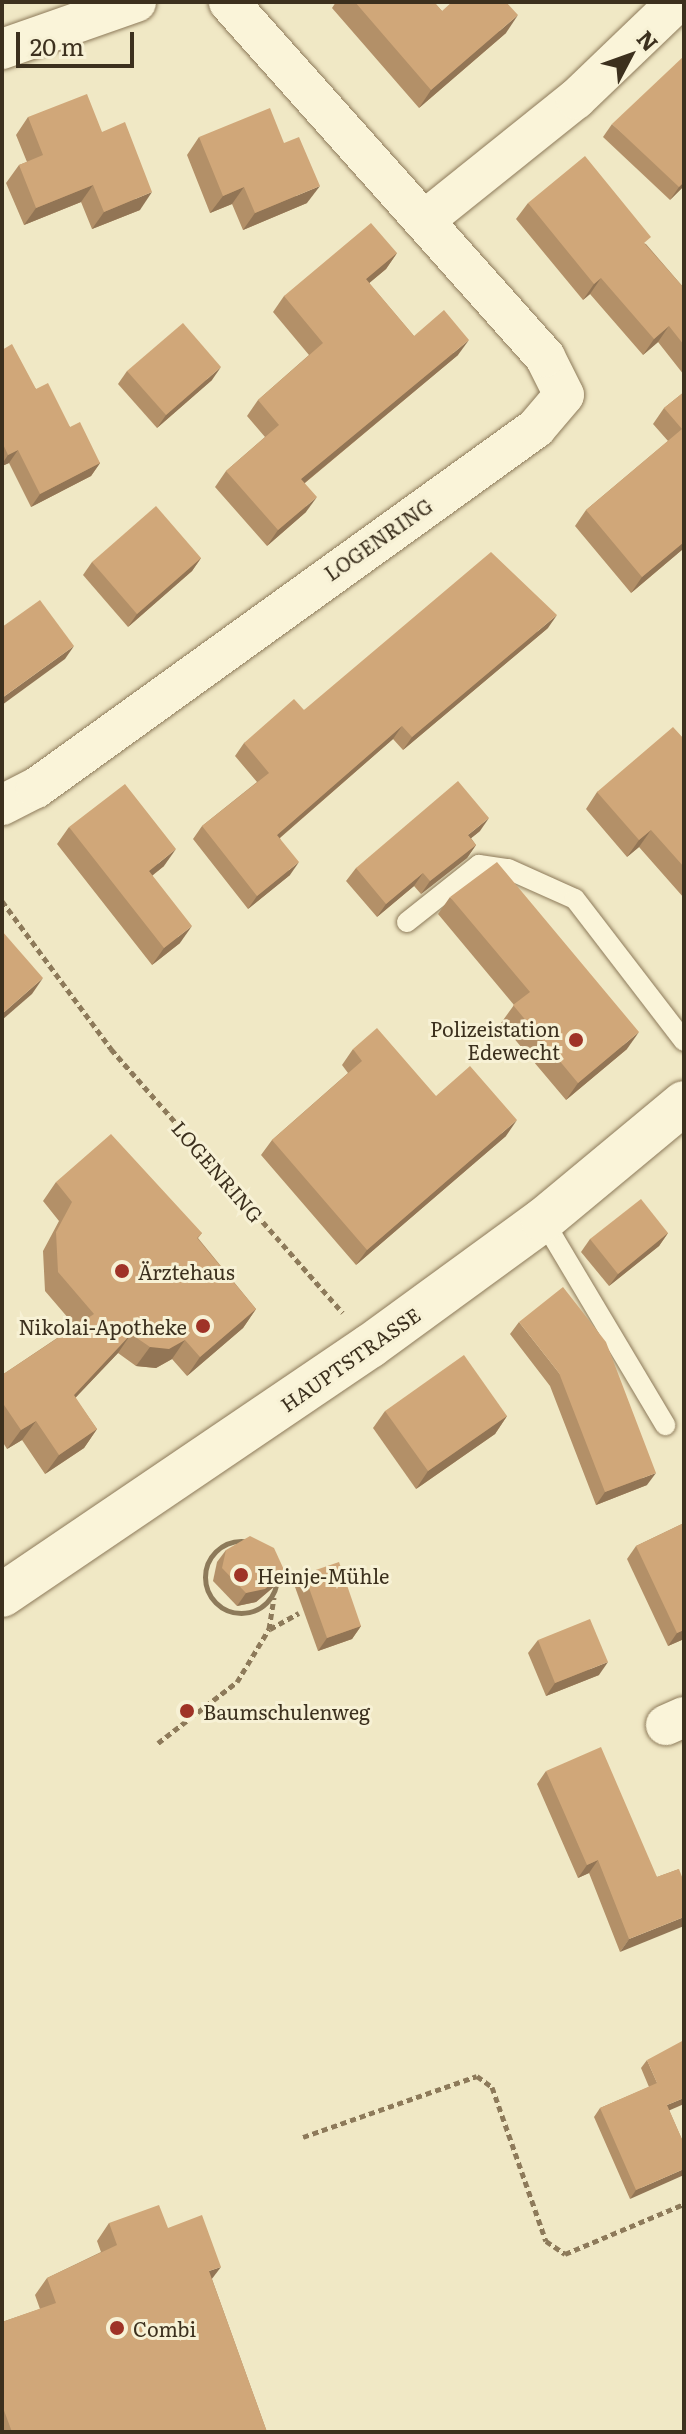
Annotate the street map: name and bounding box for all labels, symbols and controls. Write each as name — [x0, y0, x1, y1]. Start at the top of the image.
scale bar — [20, 16, 138, 66]
north arrow — [590, 16, 670, 96]
text: N — [630, 22, 667, 58]
text: 20 m — [30, 28, 84, 63]
street label: LOGENRING — [319, 493, 437, 585]
place label: Polizeistation Edewecht — [430, 1016, 560, 1063]
marker: Polizeistation Edewecht — [567, 1031, 585, 1049]
street label: LOGENRING — [168, 1115, 268, 1227]
place label: Ärztehaus — [138, 1259, 235, 1283]
marker: Ärztehaus — [113, 1262, 131, 1280]
street label: HAUPTSTRASSE — [276, 1302, 424, 1416]
place label: Nikolai-Apotheke — [19, 1314, 187, 1338]
marker: Nikolai-Apotheke — [194, 1317, 212, 1335]
place label: Heinje-Mühle — [257, 1563, 389, 1587]
marker: Heinje-Mühle — [232, 1566, 250, 1584]
place label: Baumschulenweg — [203, 1699, 370, 1723]
marker: Baumschulenweg — [178, 1702, 196, 1720]
place label: Combi — [133, 2316, 196, 2340]
marker: Combi — [108, 2319, 126, 2337]

